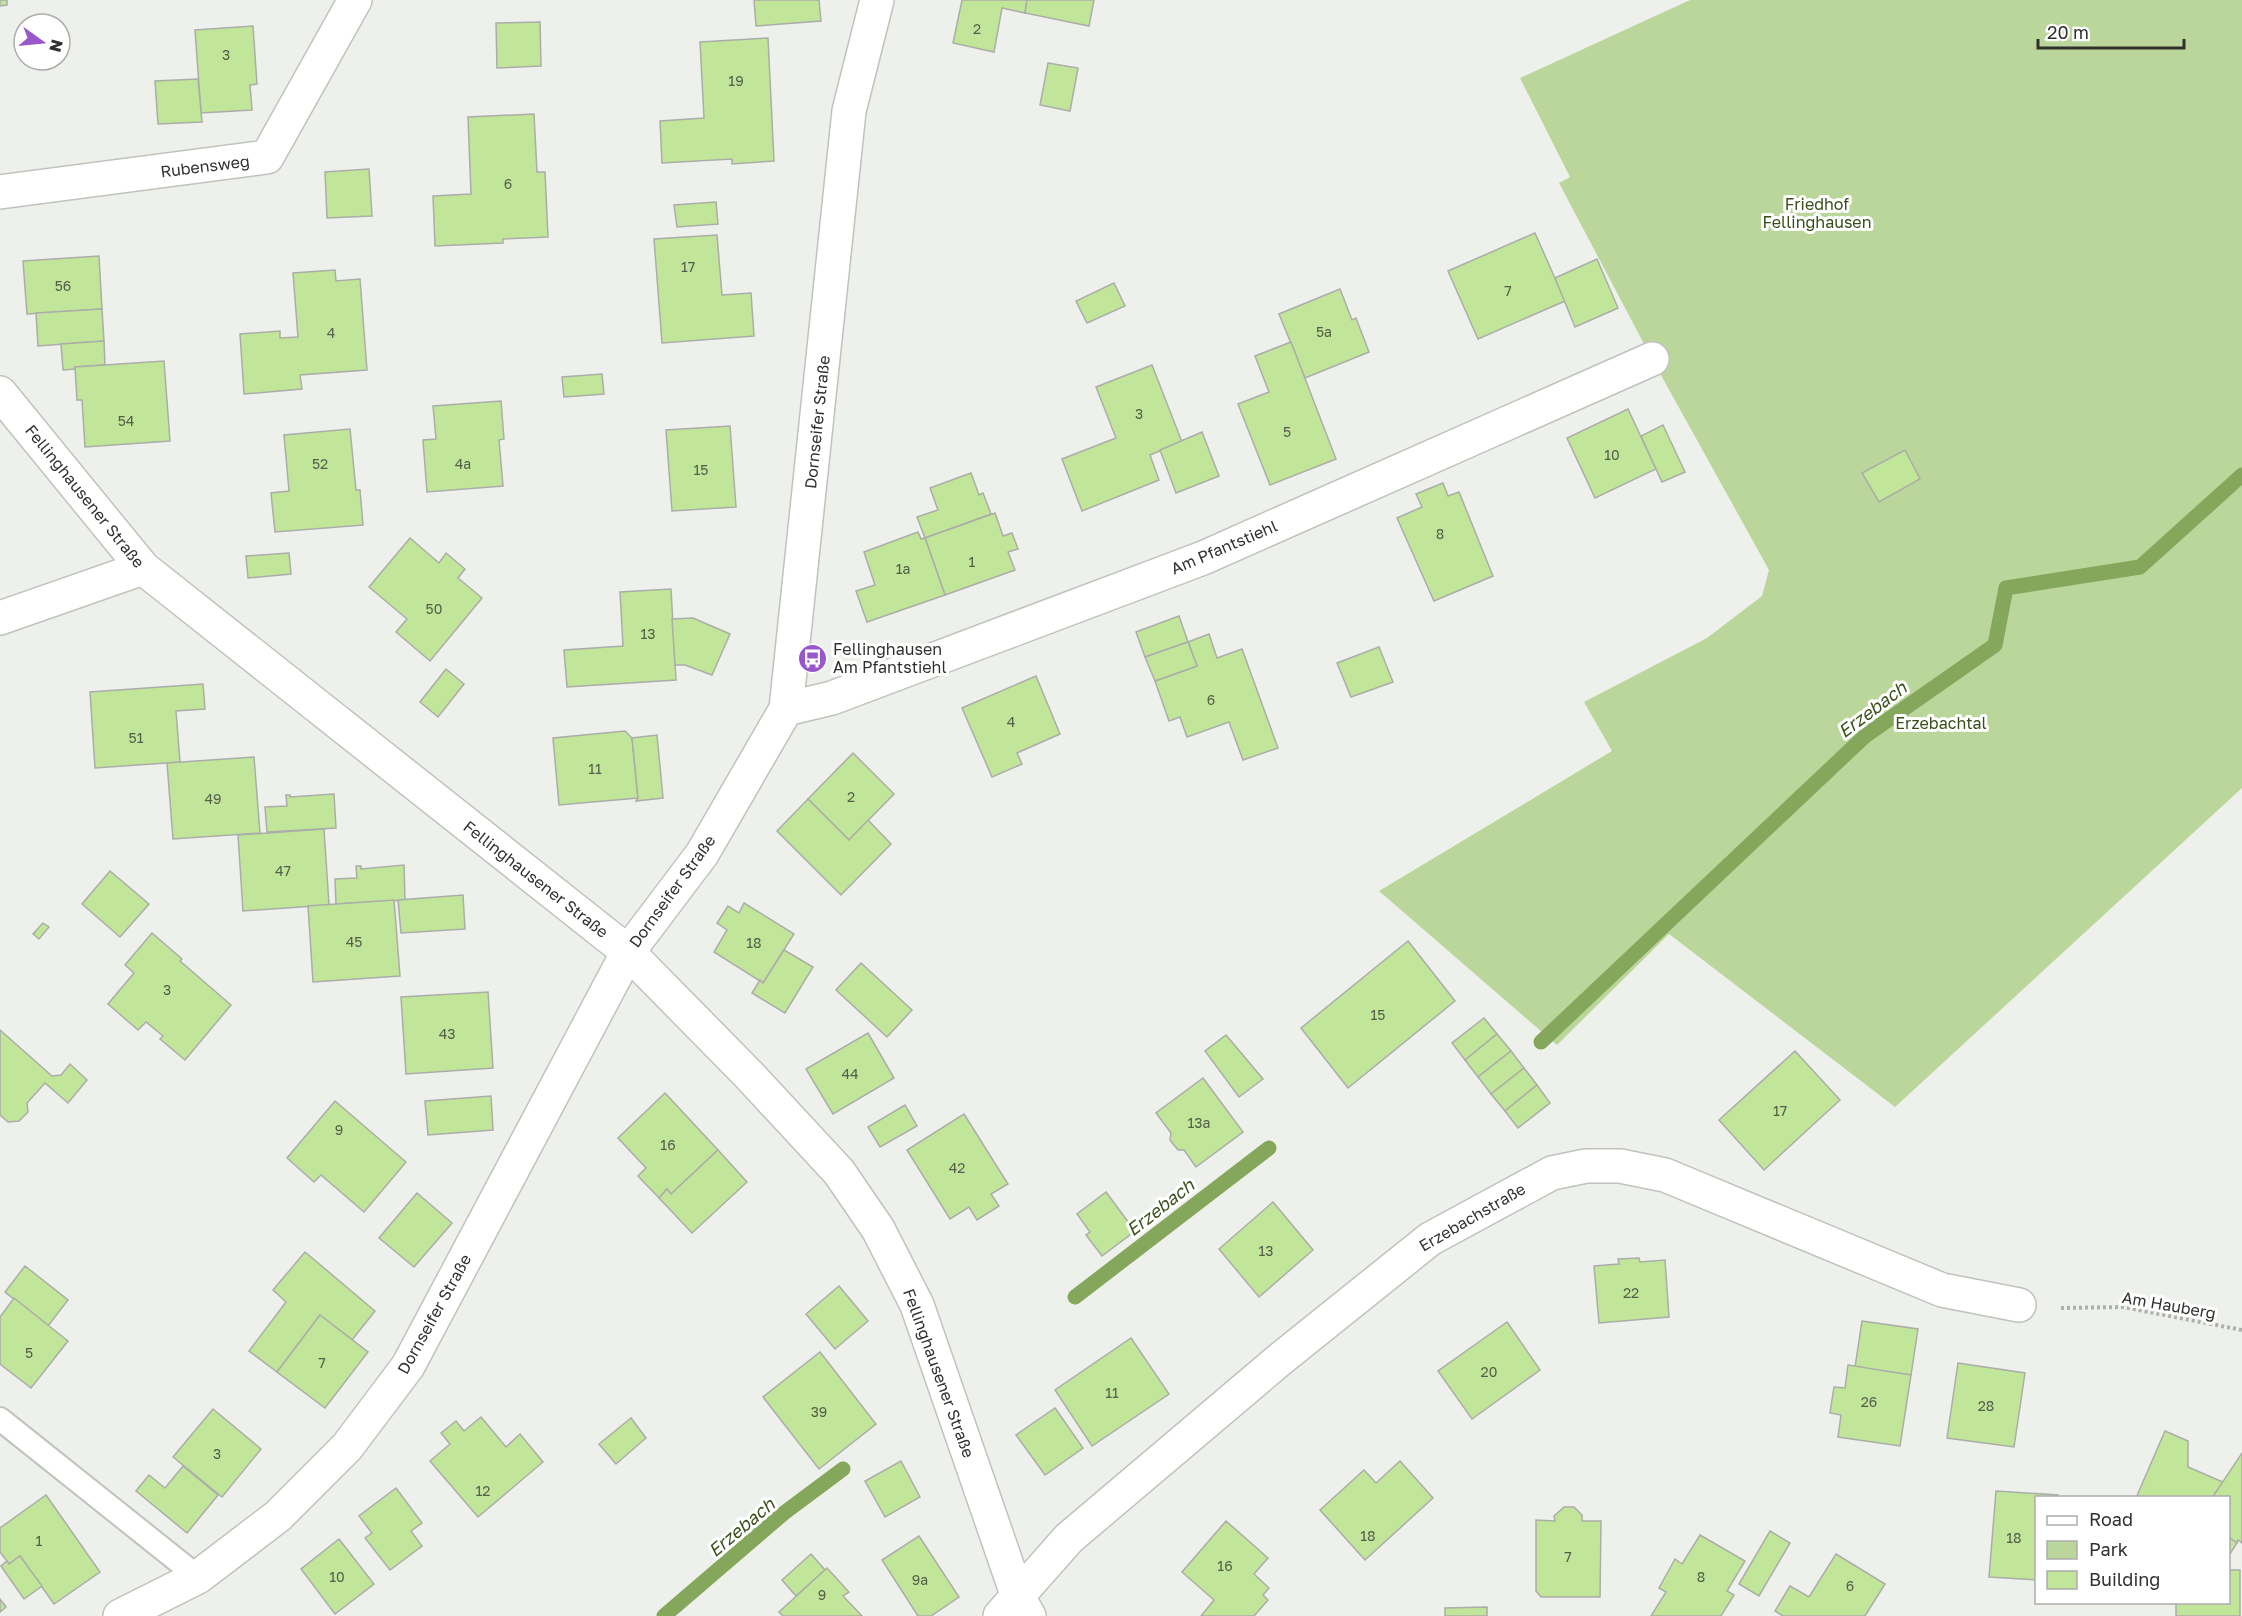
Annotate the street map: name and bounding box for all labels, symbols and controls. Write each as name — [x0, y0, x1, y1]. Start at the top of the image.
north arrow — [12, 12, 72, 72]
scale bar — [2038, 12, 2184, 50]
house number: 2 — [973, 20, 981, 37]
text: 20 m — [2047, 21, 2089, 43]
text: N — [45, 37, 68, 54]
house number: 3 — [222, 46, 230, 63]
house number: 19 — [728, 72, 744, 89]
street label: Rubensweg — [159, 151, 251, 181]
house number: 6 — [504, 175, 512, 192]
park label: Friedhof Fellinghausen — [1762, 194, 1872, 232]
house number: 17 — [681, 258, 695, 275]
house number: 56 — [55, 277, 71, 294]
house number: 7 — [1504, 282, 1512, 299]
house number: 5a — [1316, 323, 1332, 340]
house number: 4 — [327, 324, 335, 341]
street label: Dornseifer Straße — [800, 354, 834, 490]
house number: 3 — [1135, 405, 1143, 422]
house number: 54 — [118, 412, 134, 429]
street label: Fellinghausener Straße — [21, 420, 149, 572]
house number: 5 — [1283, 423, 1291, 440]
house number: 10 — [1604, 446, 1620, 463]
house number: 52 — [312, 455, 328, 472]
house number: 4a — [455, 455, 471, 472]
house number: 15 — [694, 461, 708, 478]
street label: Am Pfantstiehl — [1168, 516, 1280, 578]
house number: 8 — [1436, 525, 1444, 542]
house number: 1 — [969, 553, 976, 570]
house number: 1a — [896, 560, 910, 577]
house number: 50 — [426, 600, 442, 617]
house number: 13 — [641, 625, 655, 642]
place label: Fellinghausen Am Pfantstiehl — [833, 639, 947, 677]
bus stop icon: Fellinghausen Am Pfantstiehl — [796, 642, 828, 674]
water label: Erzebach — [1833, 676, 1911, 742]
house number: 6 — [1207, 691, 1215, 708]
house number: 4 — [1007, 713, 1015, 730]
park label: Erzebachtal — [1895, 713, 1987, 733]
house number: 51 — [129, 729, 144, 746]
house number: 11 — [588, 760, 602, 777]
house number: 2 — [847, 788, 855, 805]
house number: 49 — [204, 790, 222, 807]
street label: Fellinghausener Straße — [460, 816, 612, 942]
street label: Dornseifer Straße — [624, 831, 720, 951]
house number: 47 — [275, 862, 291, 879]
house number: 45 — [346, 933, 362, 950]
house number: 18 — [746, 934, 762, 951]
house number: 3 — [163, 981, 171, 998]
house number: 15 — [1371, 1006, 1385, 1023]
house number: 43 — [439, 1025, 455, 1042]
house number: 44 — [841, 1065, 859, 1082]
house number: 17 — [1773, 1102, 1787, 1119]
house number: 13a — [1188, 1114, 1210, 1131]
house number: 9 — [335, 1121, 343, 1138]
house number: 16 — [660, 1136, 676, 1153]
house number: 42 — [949, 1159, 965, 1176]
water label: Erzebach — [1122, 1173, 1199, 1240]
street label: Erzebachstraße — [1415, 1178, 1529, 1256]
house number: 13 — [1259, 1242, 1273, 1259]
street label: Dornseifer Straße — [393, 1250, 475, 1378]
house number: 22 — [1623, 1284, 1639, 1301]
street label: Fellinghausener Straße — [899, 1286, 979, 1460]
street label: Am Hauberg — [2121, 1287, 2217, 1323]
house number: 5 — [25, 1344, 33, 1361]
house number: 7 — [318, 1354, 326, 1371]
house number: 20 — [1481, 1363, 1497, 1380]
house number: 11 — [1105, 1384, 1119, 1401]
house number: 26 — [1861, 1393, 1877, 1410]
house number: 28 — [1978, 1397, 1994, 1414]
house number: 39 — [811, 1403, 827, 1420]
house number: 3 — [213, 1445, 221, 1462]
house number: 12 — [476, 1482, 490, 1499]
water label: Erzebach — [703, 1492, 779, 1561]
legend — [2035, 1496, 2230, 1604]
text: Road — [2089, 1508, 2133, 1530]
house number: 18 — [1360, 1527, 1376, 1544]
house number: 18 — [2006, 1529, 2022, 1546]
house number: 1 — [36, 1532, 43, 1549]
text: Park — [2089, 1538, 2128, 1560]
house number: 7 — [1564, 1548, 1572, 1565]
house number: 16 — [1217, 1557, 1233, 1574]
house number: 10 — [329, 1568, 345, 1585]
house number: 8 — [1697, 1568, 1705, 1585]
text: Building — [2089, 1568, 2160, 1590]
house number: 9a — [912, 1571, 928, 1588]
house number: 6 — [1846, 1577, 1854, 1594]
house number: 9 — [818, 1586, 826, 1603]

